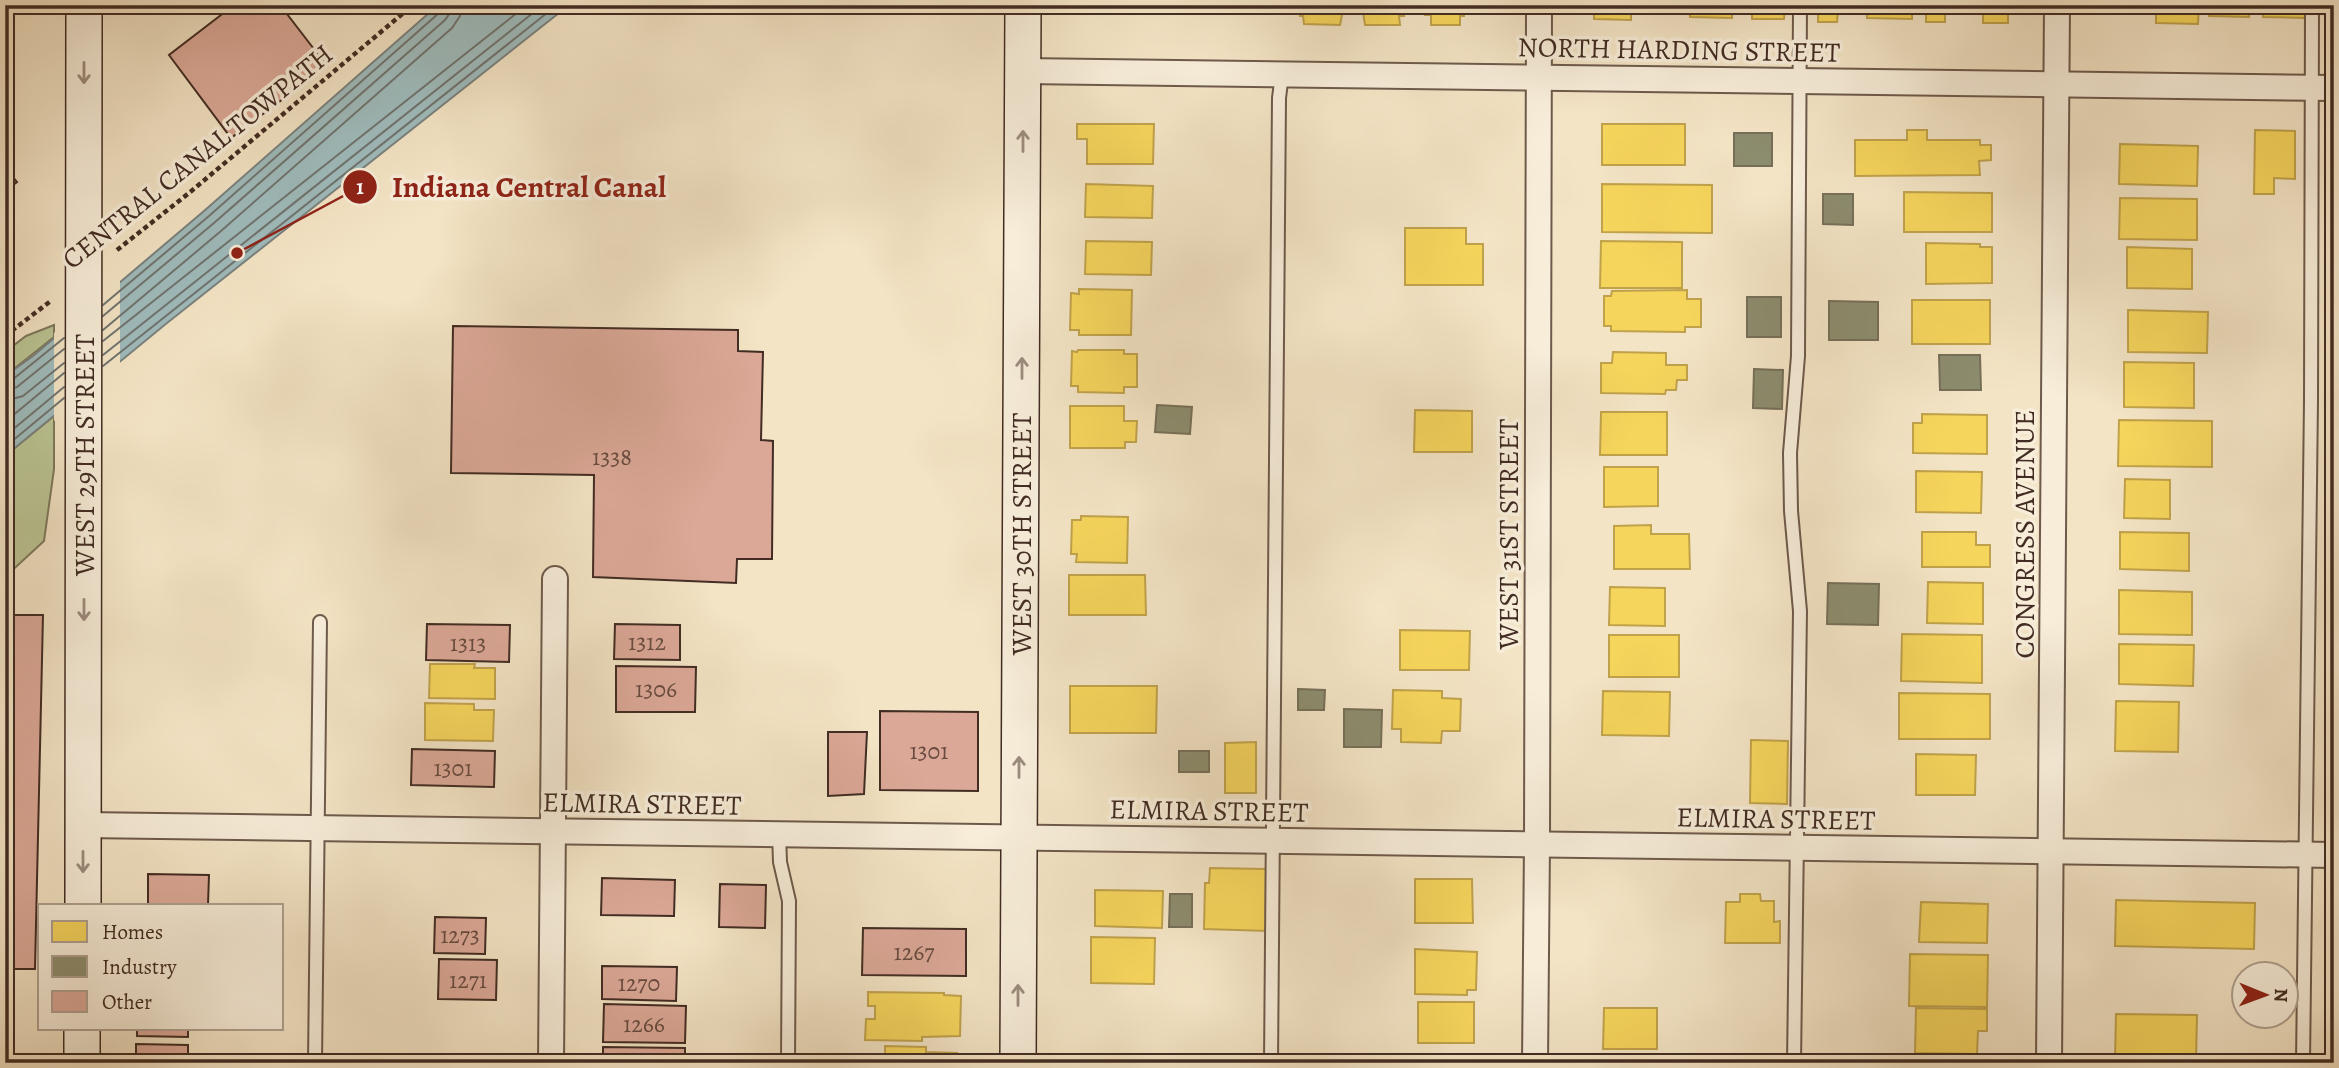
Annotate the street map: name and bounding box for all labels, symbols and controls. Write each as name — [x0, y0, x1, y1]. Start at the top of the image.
street label: NORTH HARDING STREET — [1517, 28, 1841, 72]
street label: CENTRAL CANAL TOWPATH — [54, 36, 341, 278]
one-way arrow — [77, 62, 91, 85]
one-way arrow — [1016, 129, 1030, 152]
callout: Indiana Central Canal — [343, 161, 680, 212]
text: Indiana Central Canal — [392, 167, 666, 207]
text: 1 — [356, 173, 364, 201]
street label: WEST 29TH STREET — [66, 334, 104, 577]
one-way arrow — [1015, 357, 1029, 380]
street label: CONGRESS AVENUE — [2006, 410, 2044, 658]
street label: WEST 30TH STREET — [1003, 413, 1041, 656]
street label: WEST 31ST STREET — [1490, 419, 1528, 650]
house number: 1338 — [592, 441, 632, 473]
one-way arrow — [77, 599, 91, 622]
house number: 1312 — [628, 626, 666, 658]
house number: 1313 — [450, 627, 486, 659]
house number: 1306 — [635, 673, 677, 705]
house number: 1301 — [909, 735, 949, 767]
house number: 1301 — [433, 752, 473, 784]
one-way arrow — [1012, 756, 1026, 779]
street label: ELMIRA STREET — [542, 783, 742, 825]
street label: ELMIRA STREET — [1109, 790, 1309, 832]
street label: ELMIRA STREET — [1676, 798, 1876, 840]
one-way arrow — [76, 851, 90, 874]
legend — [38, 904, 284, 1030]
text: Homes — [102, 918, 163, 946]
house number: 1273 — [440, 919, 480, 951]
house number: 1267 — [894, 936, 935, 968]
text: Industry — [102, 953, 177, 981]
north arrow — [2230, 960, 2300, 1030]
house number: 1271 — [449, 964, 487, 996]
house number: 1270 — [618, 967, 660, 999]
one-way arrow — [1011, 983, 1025, 1006]
text: Other — [102, 988, 152, 1016]
text: N — [2268, 988, 2294, 1003]
house number: 1266 — [623, 1008, 665, 1040]

